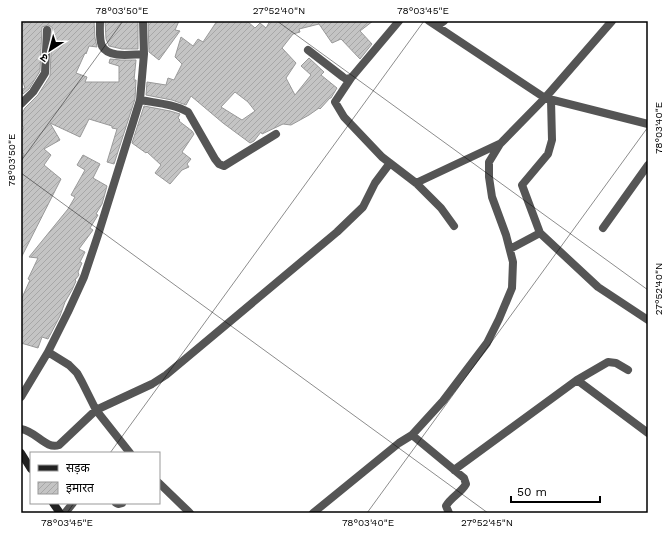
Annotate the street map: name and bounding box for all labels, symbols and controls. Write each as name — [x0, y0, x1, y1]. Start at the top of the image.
text: 78°03'50"E — [96, 5, 148, 16]
text: 27°52'40"N — [253, 5, 305, 16]
text: 78°03'45"E — [397, 5, 449, 16]
north arrow — [30, 30, 70, 70]
text: उ — [38, 50, 51, 65]
text: 78°03'40"E — [653, 102, 664, 154]
text: 78°03'50"E — [6, 134, 17, 186]
text: 27°52'40"N — [653, 263, 664, 315]
legend — [30, 452, 160, 504]
text: सड़क — [66, 461, 91, 475]
scale bar — [511, 478, 600, 504]
text: इमारत — [66, 481, 95, 495]
text: 50 m — [517, 485, 547, 499]
text: 78°03'45"E — [41, 517, 93, 528]
text: 78°03'40"E — [342, 517, 394, 528]
text: 27°52'45"N — [461, 517, 513, 528]

